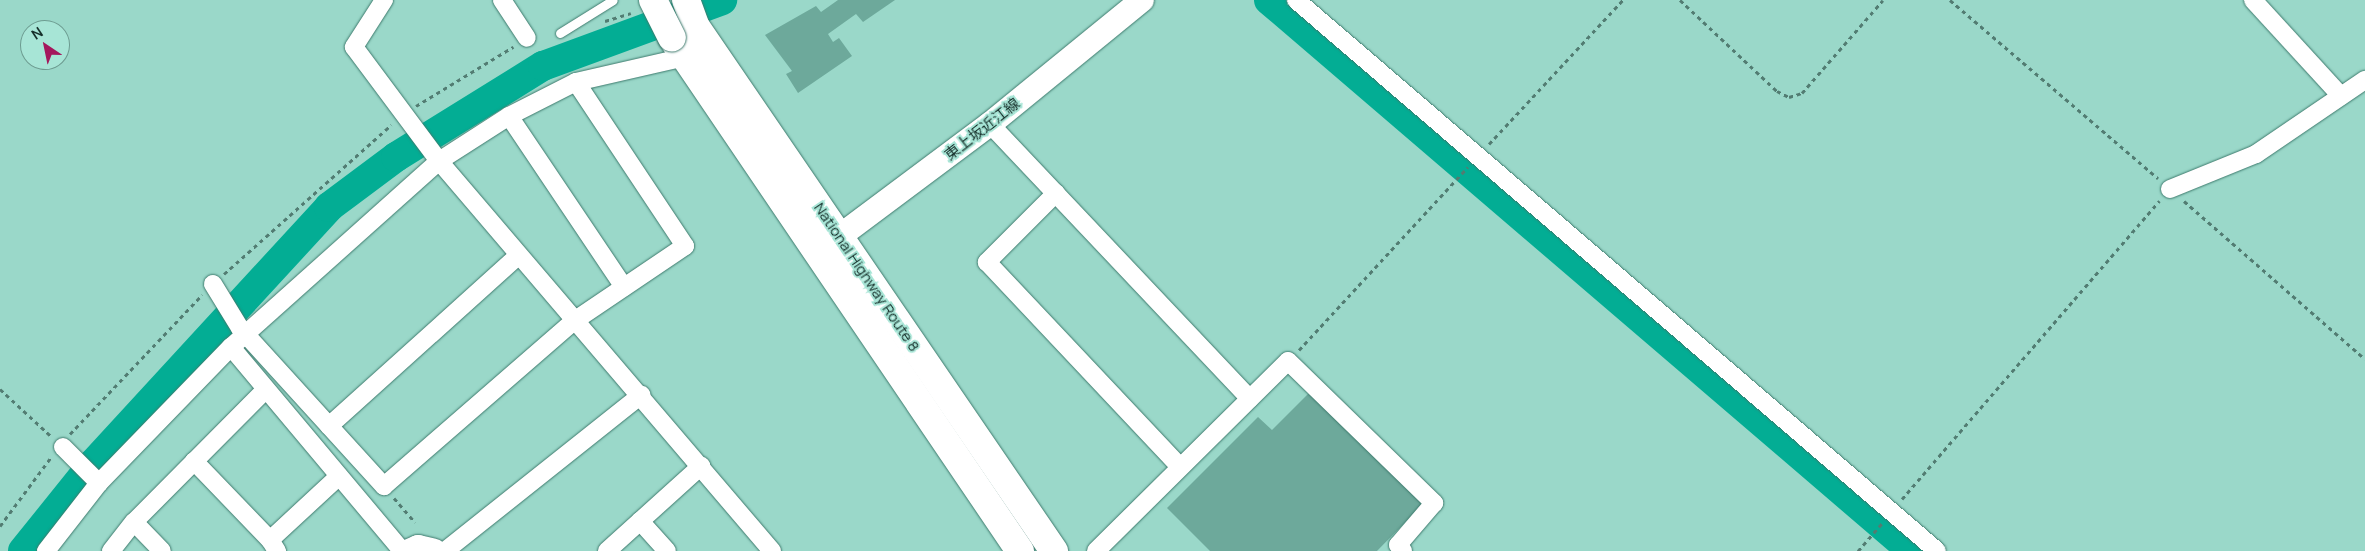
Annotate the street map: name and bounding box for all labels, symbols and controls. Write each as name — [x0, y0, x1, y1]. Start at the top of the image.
north arrow — [20, 20, 70, 70]
text: N — [27, 22, 46, 44]
street label: 東上坂近江線 — [941, 94, 1023, 164]
street label: National Highway Route 8 — [810, 199, 924, 355]

